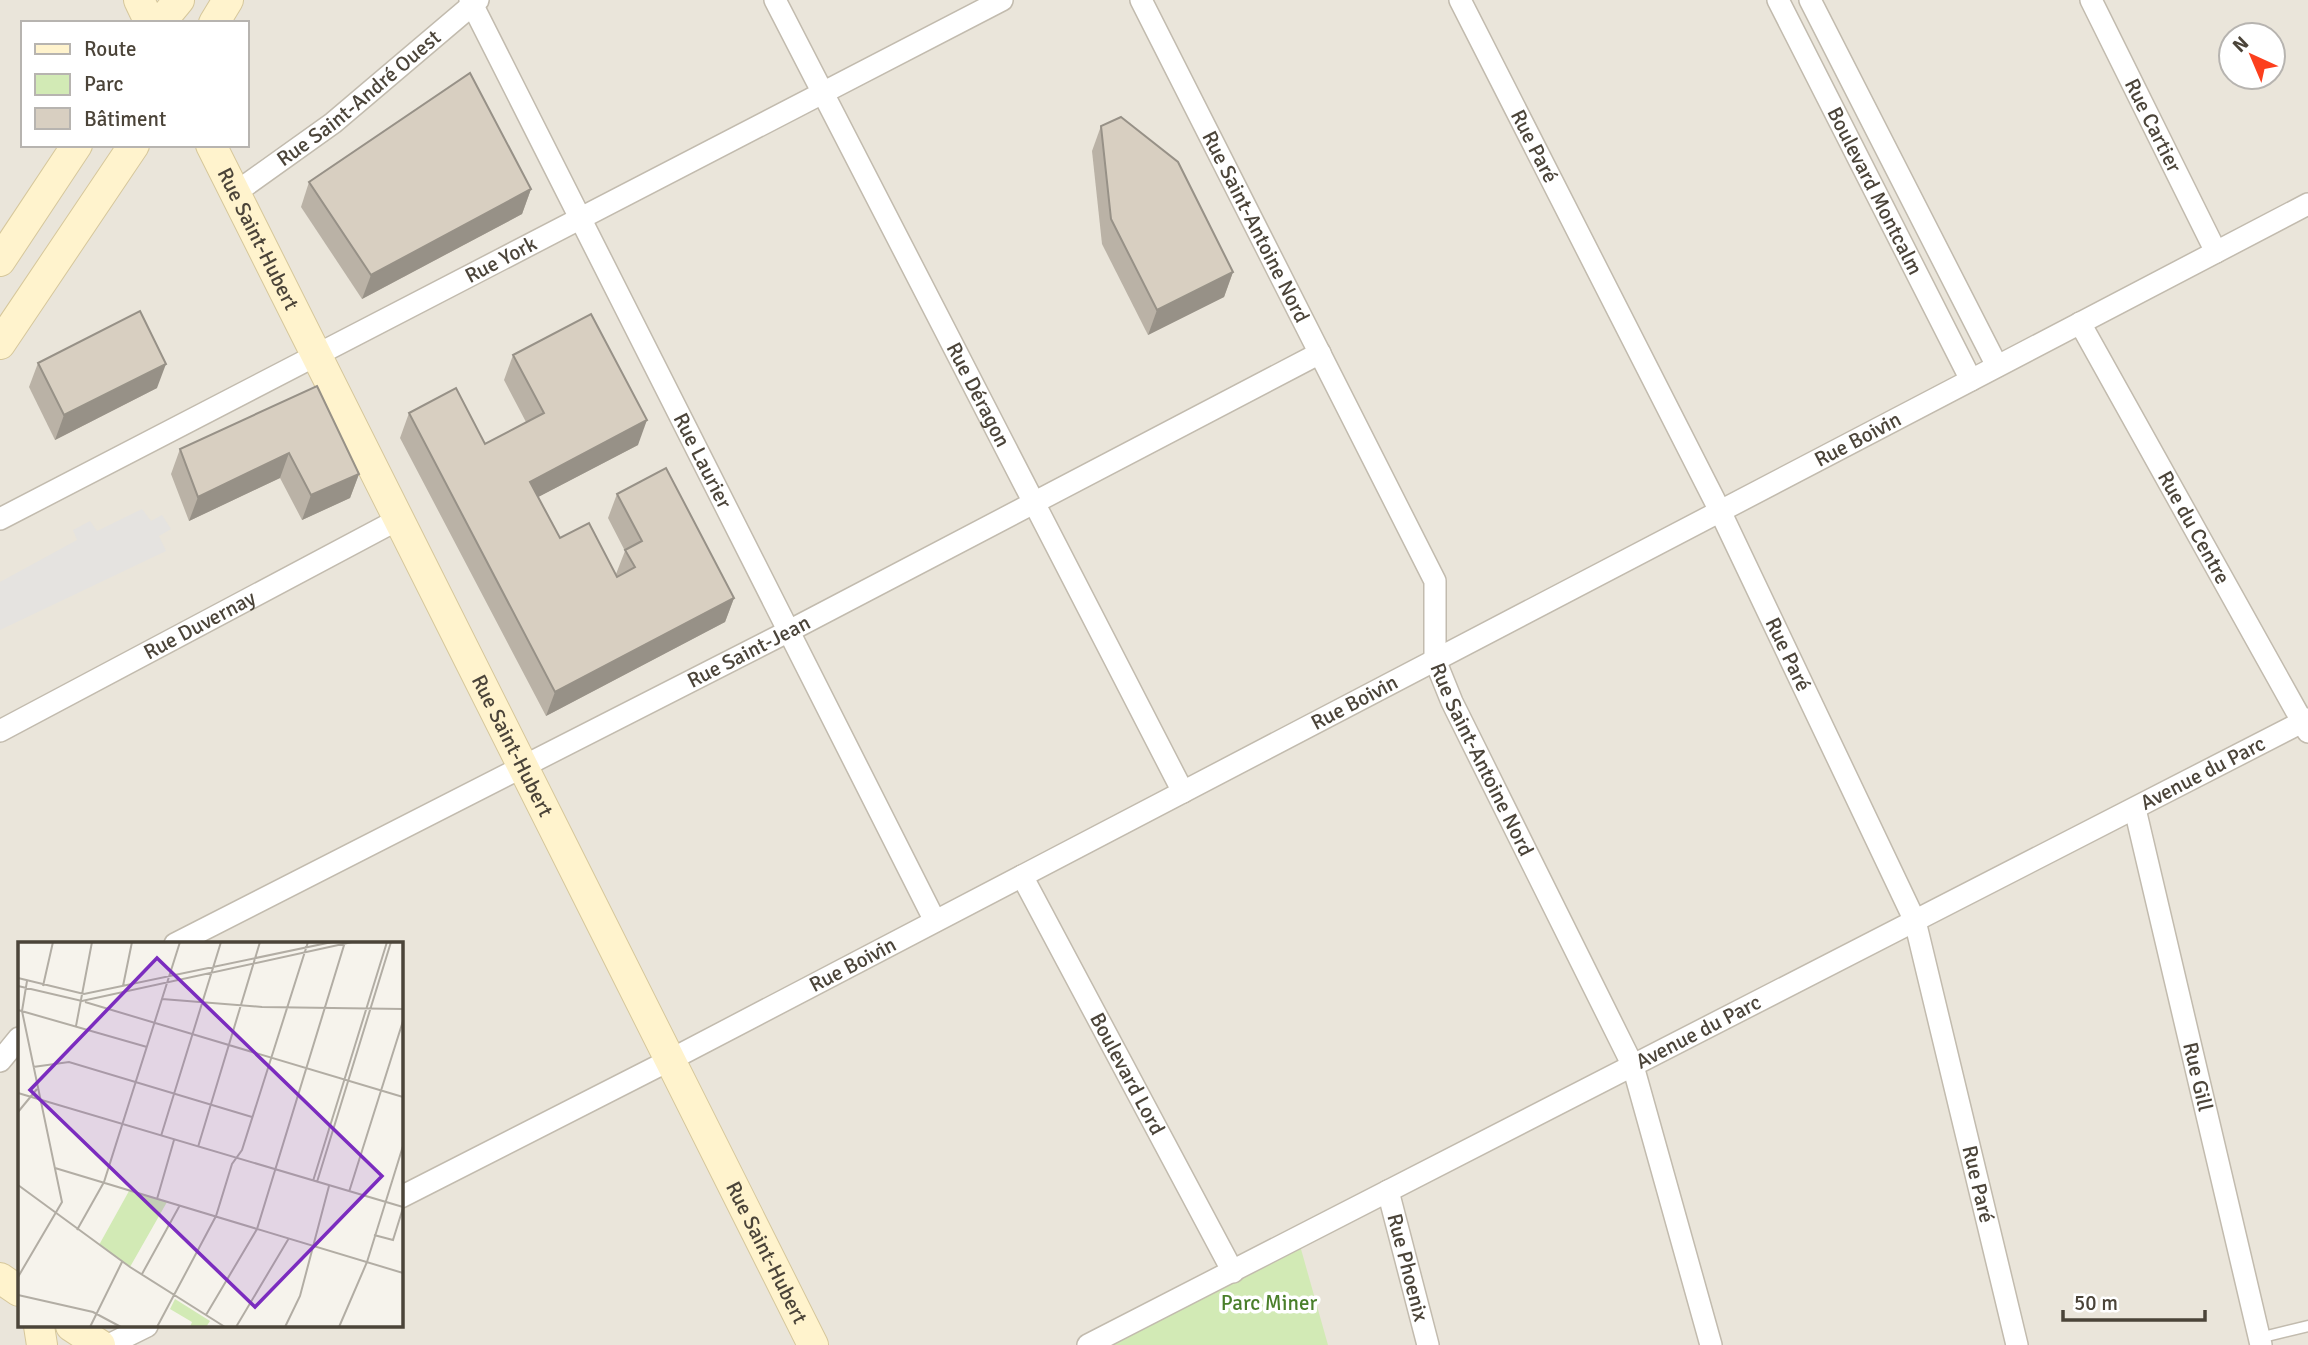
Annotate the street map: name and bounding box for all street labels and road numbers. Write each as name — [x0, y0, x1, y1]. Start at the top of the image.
street label: Rue Saint-André Ouest — [272, 24, 446, 172]
street label: Rue Cartier — [2119, 74, 2188, 177]
street label: Boulevard Montcalm — [1821, 102, 1928, 279]
street label: Rue Paré — [1505, 105, 1564, 187]
street label: Rue Saint-Antoine Nord — [1196, 126, 1315, 327]
street label: Rue Saint-Hubert — [212, 163, 305, 314]
street label: Rue York — [461, 230, 542, 289]
street label: Rue Déragon — [941, 338, 1016, 452]
street label: Rue Boivin — [1810, 406, 1906, 473]
street label: Rue Laurier — [668, 408, 738, 513]
street label: Rue du Centre — [2152, 466, 2236, 589]
street label: Rue Duvernay — [139, 585, 260, 665]
street label: Rue Saint-Jean — [683, 609, 815, 694]
street label: Rue Paré — [1760, 613, 1817, 695]
street label: Rue Saint-Antoine Nord — [1424, 659, 1539, 860]
street label: Rue Boivin — [1306, 669, 1402, 736]
street label: Rue Saint-Hubert — [466, 670, 559, 821]
street label: Avenue du Parc — [2136, 730, 2270, 816]
street label: Rue Boivin — [805, 931, 901, 998]
street label: Avenue du Parc — [1631, 989, 1765, 1075]
street label: Boulevard Lord — [1084, 1008, 1171, 1139]
street label: Rue Gill — [2177, 1040, 2219, 1114]
street label: Rue Paré — [1956, 1143, 2000, 1225]
street label: Rue Saint-Hubert — [720, 1177, 813, 1328]
street label: Rue Phoenix — [1381, 1211, 1434, 1324]

